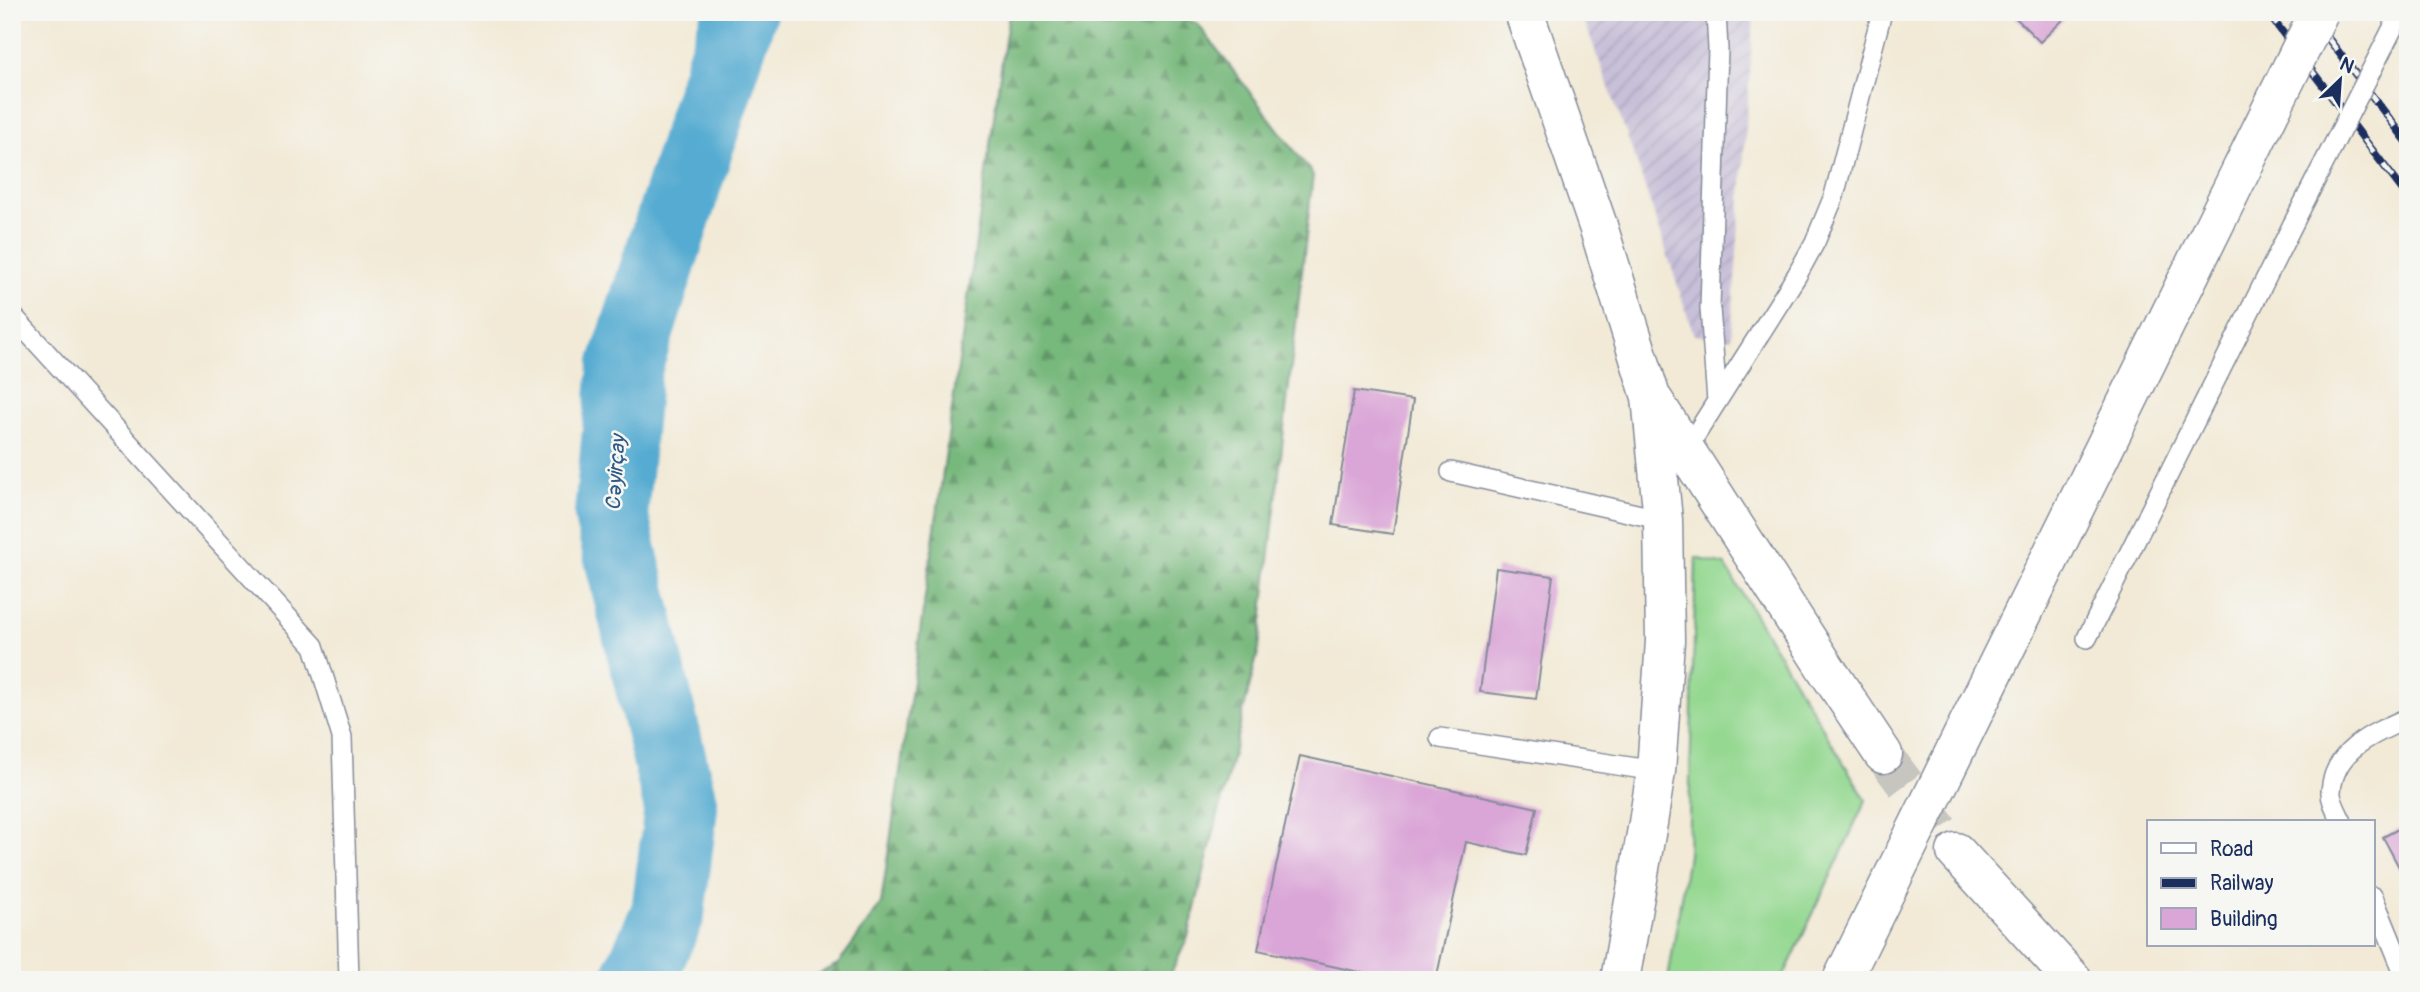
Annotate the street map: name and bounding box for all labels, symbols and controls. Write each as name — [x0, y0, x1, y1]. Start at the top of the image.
north arrow — [2304, 46, 2374, 116]
text: N — [2336, 52, 2358, 79]
water label: Cəyirçay — [600, 431, 632, 512]
legend — [2147, 820, 2374, 946]
text: Road — [2210, 836, 2254, 863]
text: Railway — [2210, 870, 2274, 897]
text: Building — [2210, 906, 2277, 933]

